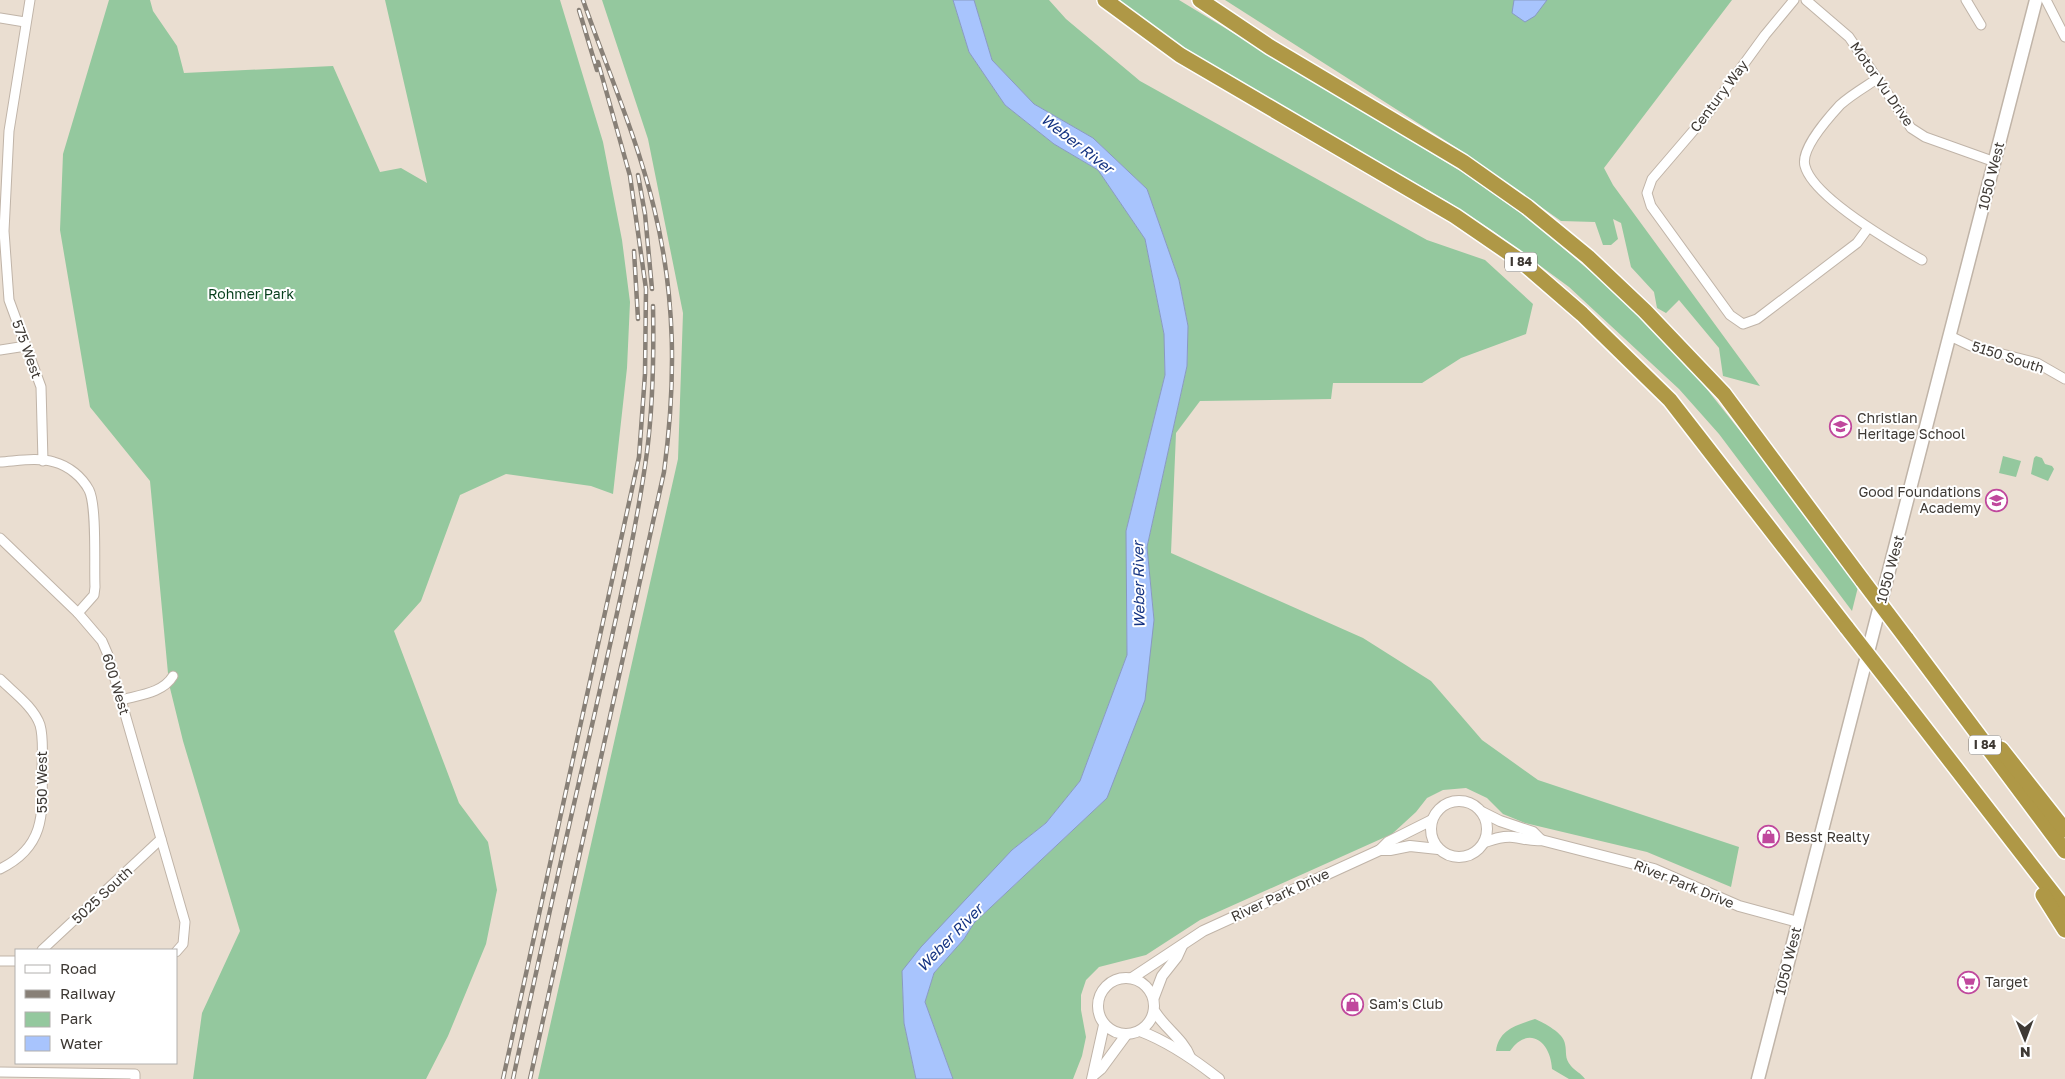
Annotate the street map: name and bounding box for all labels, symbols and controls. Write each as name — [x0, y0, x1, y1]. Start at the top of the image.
street label: Motor Vu Drive — [1847, 38, 1918, 129]
street label: Century Way — [1686, 56, 1751, 135]
water label: Weber River — [1038, 109, 1119, 178]
street label: 1050 West — [1974, 140, 2007, 212]
road number: I 84 — [1505, 252, 1537, 272]
park label: Rohmer Park — [208, 285, 294, 302]
street label: 575 West — [9, 317, 46, 380]
street label: 5150 South — [1970, 337, 2047, 376]
place label: Christian Heritage School — [1857, 409, 1965, 442]
school or university icon: Christian Heritage School — [1829, 414, 1853, 438]
place label: Good Foundations Academy — [1858, 483, 1981, 516]
school or university icon: Good Foundations Academy — [1985, 488, 2009, 512]
street label: 1050 West — [1872, 533, 1907, 605]
water label: Weber River — [1128, 539, 1148, 629]
street label: 600 West — [99, 651, 134, 717]
road number: I 84 — [1969, 736, 2001, 754]
street label: 550 West — [33, 751, 50, 813]
shop icon: Besst Realty — [1757, 825, 1781, 849]
place label: Besst Realty — [1785, 828, 1870, 845]
street label: River Park Drive — [1632, 856, 1737, 911]
street label: 5025 South — [68, 862, 135, 927]
street label: River Park Drive — [1228, 864, 1332, 925]
water label: Weber River — [913, 898, 987, 975]
street label: 1050 West — [1771, 925, 1804, 997]
legend — [15, 949, 178, 1064]
text: Road — [60, 959, 97, 977]
supermarket icon: Target — [1957, 970, 1981, 994]
place label: Target — [1985, 973, 2028, 990]
text: Railway — [60, 984, 116, 1002]
shop icon: Sam's Club — [1341, 992, 1365, 1016]
place label: Sam's Club — [1369, 995, 1443, 1012]
text: Park — [60, 1009, 93, 1027]
north arrow — [2000, 1014, 2050, 1064]
text: Water — [60, 1034, 103, 1052]
text: N — [2020, 1044, 2031, 1061]

